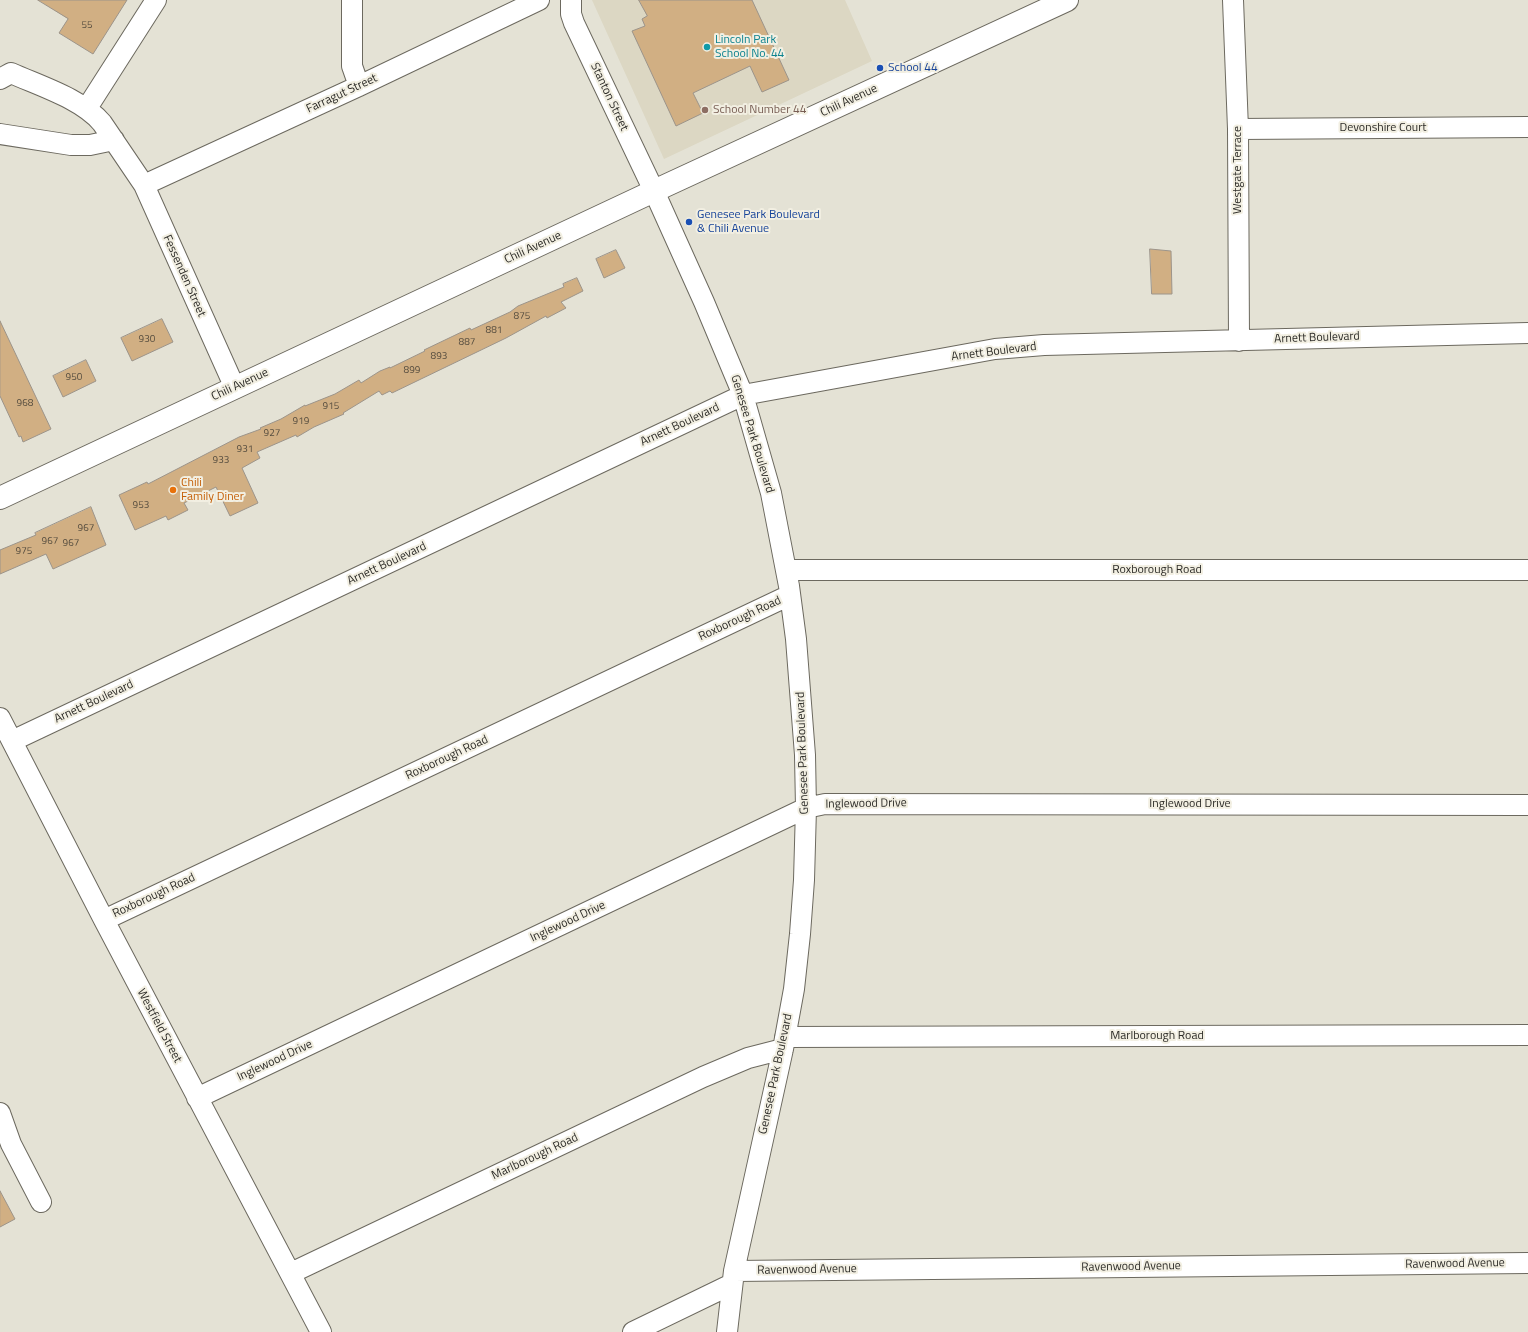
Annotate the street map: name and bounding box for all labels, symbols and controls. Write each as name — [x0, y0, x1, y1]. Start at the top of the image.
house number: 55 — [81, 20, 93, 32]
place label: Lincoln Park School No. 44 — [715, 33, 784, 61]
marker: Lincoln Park School No. 44 — [702, 42, 712, 52]
street label: Stanton Street — [587, 61, 631, 133]
place label: School 44 — [888, 61, 938, 75]
marker: School 44 — [875, 63, 885, 73]
street label: Farragut Street — [304, 71, 380, 117]
street label: Chili Avenue — [818, 82, 880, 120]
place label: School Number 44 — [713, 103, 806, 117]
marker: School Number 44 — [700, 105, 710, 115]
street label: Devonshire Court — [1339, 121, 1427, 135]
street label: Westgate Terrace — [1231, 126, 1245, 214]
place label: Genesee Park Boulevard & Chili Avenue — [697, 208, 820, 236]
marker: Genesee Park Boulevard & Chili Avenue — [684, 217, 694, 227]
street label: Chili Avenue — [502, 229, 564, 267]
street label: Fessenden Street — [159, 233, 209, 319]
house number: 875 — [514, 311, 530, 323]
house number: 881 — [486, 325, 502, 337]
street label: Arnett Boulevard — [1274, 329, 1360, 347]
house number: 930 — [139, 334, 155, 346]
house number: 887 — [459, 337, 475, 349]
street label: Arnett Boulevard — [951, 340, 1037, 364]
house number: 893 — [431, 351, 447, 363]
house number: 899 — [404, 365, 420, 377]
street label: Chili Avenue — [209, 366, 271, 404]
house number: 950 — [66, 372, 82, 384]
street label: Genesee Park Boulevard — [727, 373, 777, 495]
house number: 968 — [17, 398, 33, 410]
street label: Arnett Boulevard — [638, 400, 722, 450]
house number: 915 — [323, 401, 339, 413]
house number: 919 — [293, 416, 309, 428]
house number: 927 — [264, 428, 280, 440]
house number: 931 — [237, 444, 253, 456]
house number: 933 — [213, 455, 229, 467]
place label: Chili Family Diner — [181, 476, 244, 504]
marker: Chili Family Diner — [168, 485, 178, 495]
house number: 953 — [133, 500, 149, 512]
house number: 967 — [78, 523, 94, 535]
house number: 967 — [42, 536, 58, 548]
house number: 967 — [63, 538, 79, 550]
street label: Arnett Boulevard — [345, 539, 429, 589]
house number: 975 — [16, 546, 32, 558]
street label: Roxborough Road — [1112, 563, 1202, 577]
street label: Roxborough Road — [696, 594, 784, 644]
street label: Arnett Boulevard — [52, 677, 136, 727]
street label: Genesee Park Boulevard — [794, 691, 812, 815]
street label: Roxborough Road — [403, 733, 491, 783]
street label: Inglewood Drive — [825, 796, 907, 812]
street label: Inglewood Drive — [1149, 797, 1231, 811]
street label: Roxborough Road — [110, 871, 198, 921]
street label: Inglewood Drive — [528, 898, 608, 946]
street label: Westfield Street — [133, 987, 185, 1065]
street label: Genesee Park Boulevard — [756, 1012, 796, 1136]
street label: Marlborough Road — [1110, 1029, 1204, 1043]
street label: Inglewood Drive — [235, 1037, 315, 1085]
street label: Marlborough Road — [490, 1131, 580, 1183]
street label: Ravenwood Avenue — [1405, 1256, 1505, 1272]
street label: Ravenwood Avenue — [1081, 1259, 1181, 1275]
street label: Ravenwood Avenue — [757, 1262, 857, 1278]

